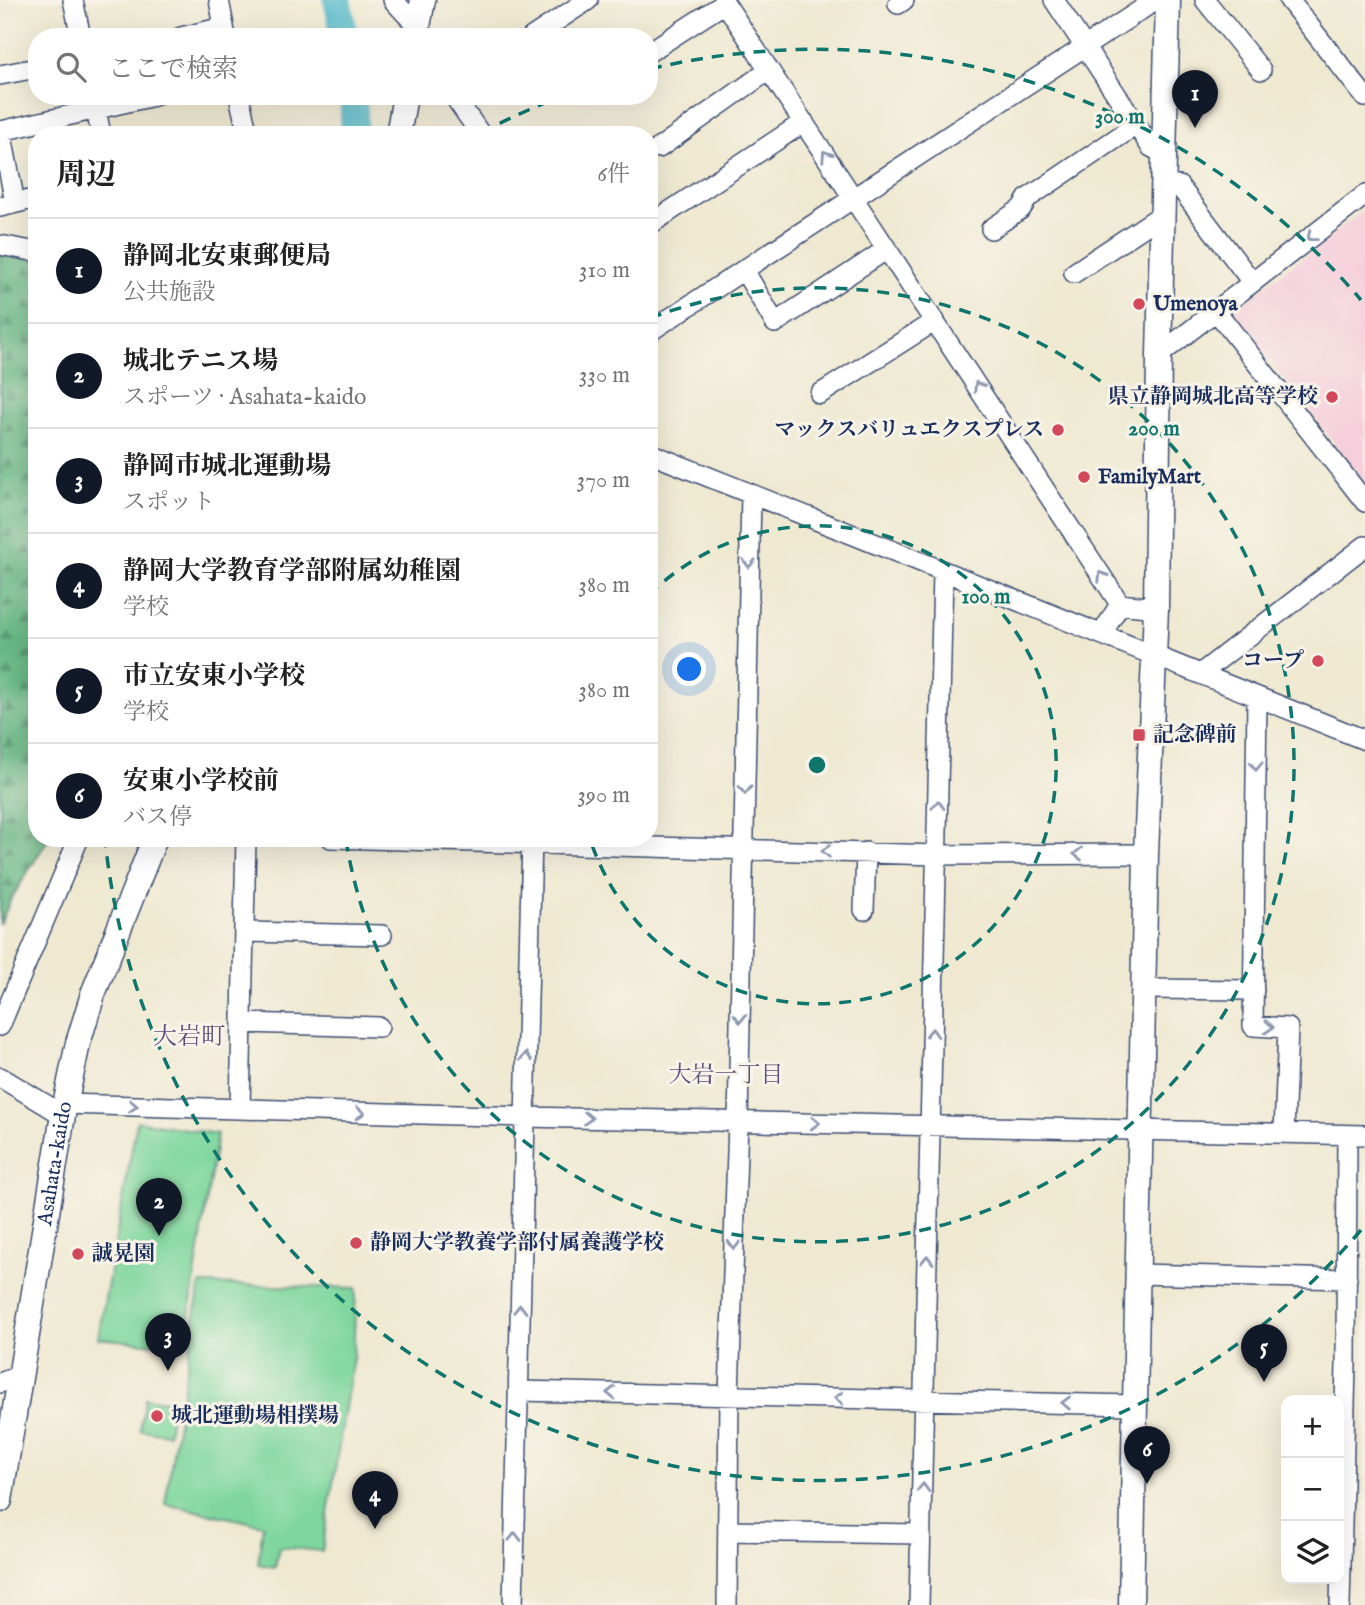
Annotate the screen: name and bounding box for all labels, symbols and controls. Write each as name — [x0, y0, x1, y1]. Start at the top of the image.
search box — [28, 28, 658, 105]
icon: search — [52, 48, 90, 86]
text: ここで検索 — [108, 53, 238, 86]
pin: 1 — [1172, 70, 1218, 128]
text: 300 m — [1095, 104, 1145, 131]
one-way arrow — [821, 150, 834, 163]
text: 周辺 — [56, 157, 116, 195]
text: 6件 — [597, 160, 630, 189]
one-way arrow — [1306, 228, 1319, 241]
text: 静岡北安東郵便局 — [123, 240, 331, 273]
text: 1 — [75, 256, 83, 285]
text: 310 m — [579, 256, 630, 285]
text: 公共施設 — [123, 278, 215, 307]
place label: Umenoya — [1152, 291, 1239, 318]
marker: Umenoya — [1131, 296, 1147, 312]
text: 城北テニス場 — [123, 345, 278, 378]
text: 2 — [74, 361, 84, 390]
text: 330 m — [579, 361, 630, 390]
one-way arrow — [973, 381, 986, 394]
text: スポーツ · Asahata-kaido — [123, 383, 366, 412]
place label: 県立静岡城北高等学校 — [1108, 384, 1318, 411]
marker: 県立静岡城北高等学校 — [1324, 389, 1340, 405]
text: 200 m — [1128, 416, 1180, 443]
place label: マックスバリュエクスプレス — [774, 417, 1044, 444]
marker: マックスバリュエクスプレス — [1050, 422, 1066, 438]
text: 静岡市城北運動場 — [123, 450, 331, 483]
place label: FamilyMart — [1098, 464, 1202, 491]
text: 3 — [75, 466, 83, 495]
text: 370 m — [577, 466, 630, 495]
marker: FamilyMart — [1076, 469, 1092, 485]
text: スポット — [123, 488, 215, 517]
text: 静岡大学教育学部附属幼稚園 — [123, 555, 461, 588]
one-way arrow — [742, 558, 757, 569]
text: 4 — [73, 571, 85, 600]
text: 380 m — [578, 571, 630, 600]
one-way arrow — [1098, 571, 1111, 584]
text: 100 m — [961, 584, 1011, 611]
text: 学校 — [123, 593, 169, 622]
place label: コープ — [1242, 648, 1304, 675]
your location — [672, 652, 706, 686]
marker: コープ — [1310, 653, 1326, 669]
text: 市立安東小学校 — [123, 660, 305, 693]
text: 5 — [75, 676, 83, 705]
text: 380 m — [578, 676, 630, 705]
text: 学校 — [123, 698, 169, 727]
place label: 記念碑前 — [1153, 722, 1237, 749]
marker: 記念碑前 — [1131, 727, 1147, 743]
centre of rings — [805, 753, 829, 777]
one-way arrow — [1249, 760, 1264, 771]
text: 安東小学校前 — [123, 765, 279, 798]
text: 6 — [74, 781, 84, 810]
text: 390 m — [577, 781, 630, 810]
one-way arrow — [737, 786, 753, 796]
one-way arrow — [931, 800, 946, 811]
text: バス停 — [123, 803, 192, 832]
one-way arrow — [820, 844, 831, 859]
one-way arrow — [1072, 846, 1083, 862]
one-way arrow — [733, 1013, 748, 1024]
one-way arrow — [1264, 1019, 1275, 1034]
district label: 大岩町 — [153, 1022, 225, 1053]
one-way arrow — [925, 1027, 940, 1038]
one-way arrow — [519, 1052, 534, 1063]
district label: 大岩一丁目 — [669, 1061, 784, 1090]
one-way arrow — [127, 1098, 138, 1113]
street label: Asahata-kaido — [31, 1099, 79, 1229]
one-way arrow — [355, 1105, 366, 1120]
one-way arrow — [582, 1111, 593, 1126]
one-way arrow — [810, 1116, 821, 1131]
pin: 2 — [136, 1178, 182, 1236]
place label: 静岡大学教養学部付属養護学校 — [370, 1230, 664, 1257]
marker: 静岡大学教養学部付属養護学校 — [348, 1235, 364, 1251]
one-way arrow — [727, 1240, 742, 1251]
place label: 誠晃園 — [92, 1241, 155, 1268]
marker: 誠晃園 — [70, 1246, 86, 1262]
one-way arrow — [920, 1255, 935, 1266]
one-way arrow — [513, 1304, 528, 1315]
pin: 3 — [145, 1313, 191, 1371]
pin: 5 — [1241, 1324, 1287, 1382]
one-way arrow — [606, 1385, 617, 1400]
one-way arrow — [833, 1390, 844, 1405]
map controls — [1281, 1395, 1344, 1584]
button: + — [1281, 1395, 1344, 1458]
one-way arrow — [1060, 1396, 1071, 1411]
place label: 城北運動場相撲場 — [171, 1403, 339, 1430]
marker: 城北運動場相撲場 — [149, 1408, 165, 1424]
pin: 6 — [1124, 1426, 1170, 1484]
button: − — [1281, 1458, 1344, 1521]
pin: 4 — [352, 1471, 398, 1529]
one-way arrow — [915, 1482, 930, 1493]
button: layers — [1281, 1521, 1344, 1584]
one-way arrow — [507, 1531, 523, 1542]

